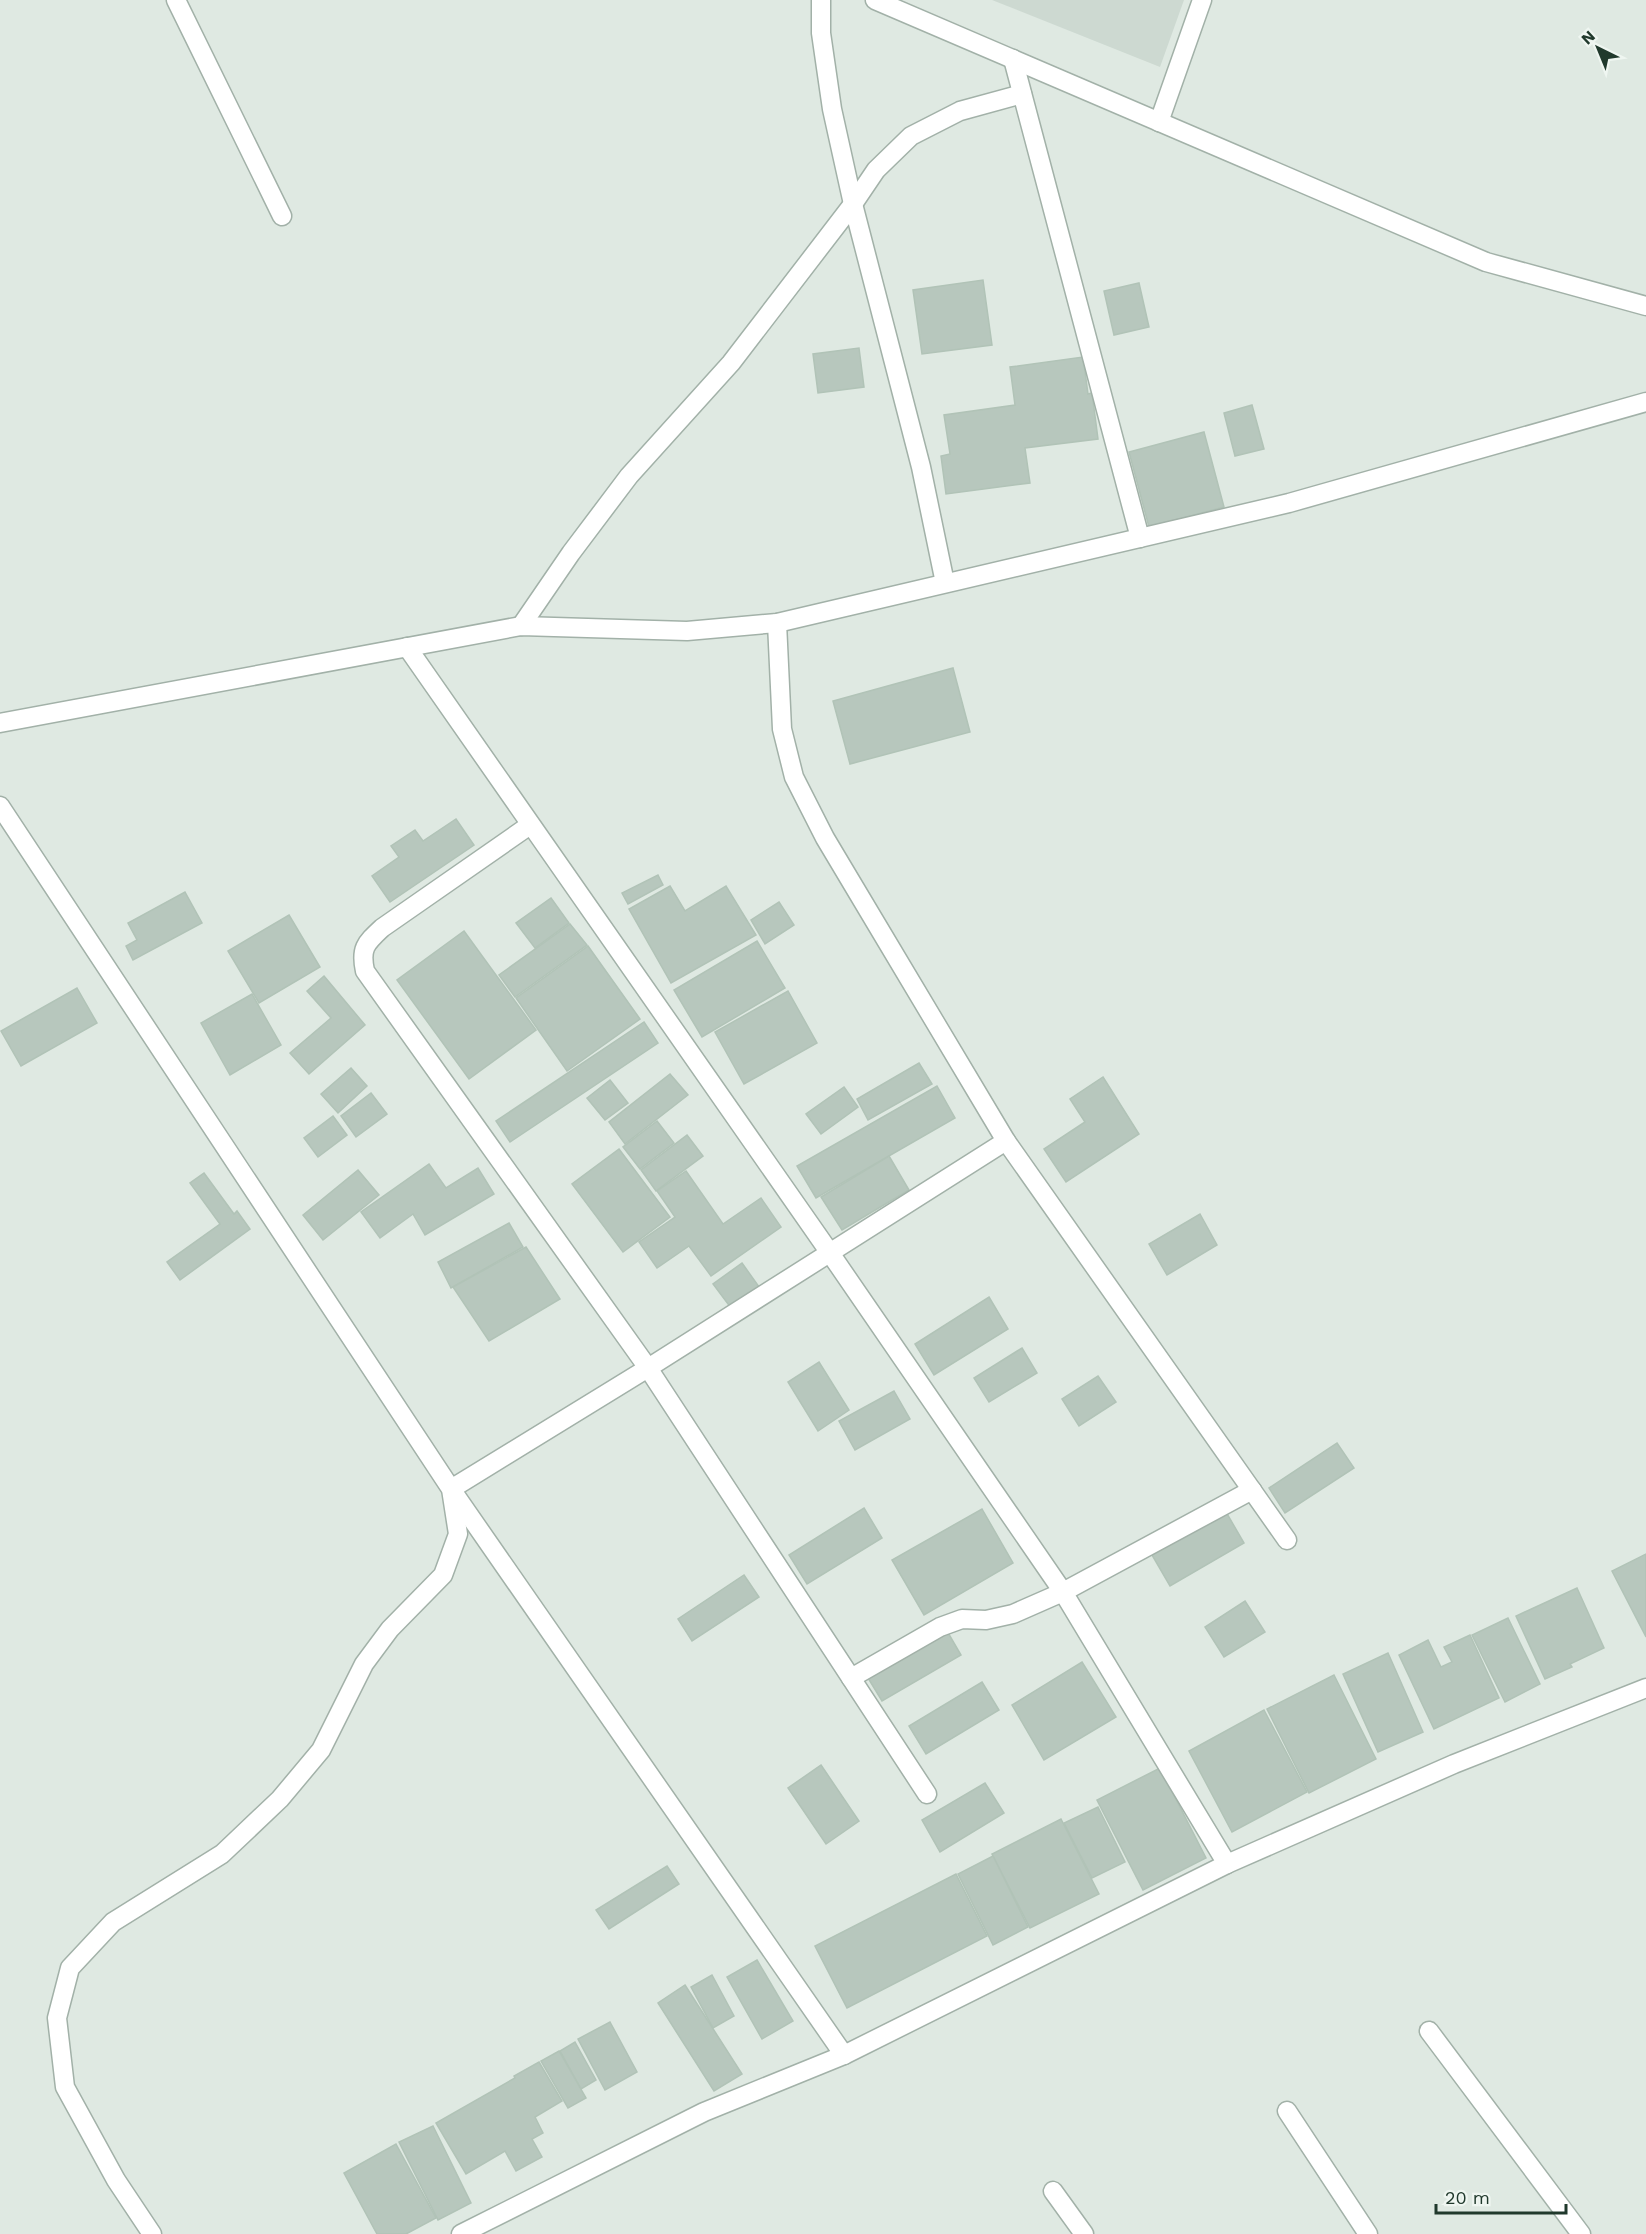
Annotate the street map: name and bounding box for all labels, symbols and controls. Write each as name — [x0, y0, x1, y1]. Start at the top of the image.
north arrow — [1568, 18, 1628, 78]
text: N — [1577, 26, 1599, 48]
scale bar — [1436, 2177, 1566, 2215]
text: 20 m — [1445, 2187, 1490, 2208]

